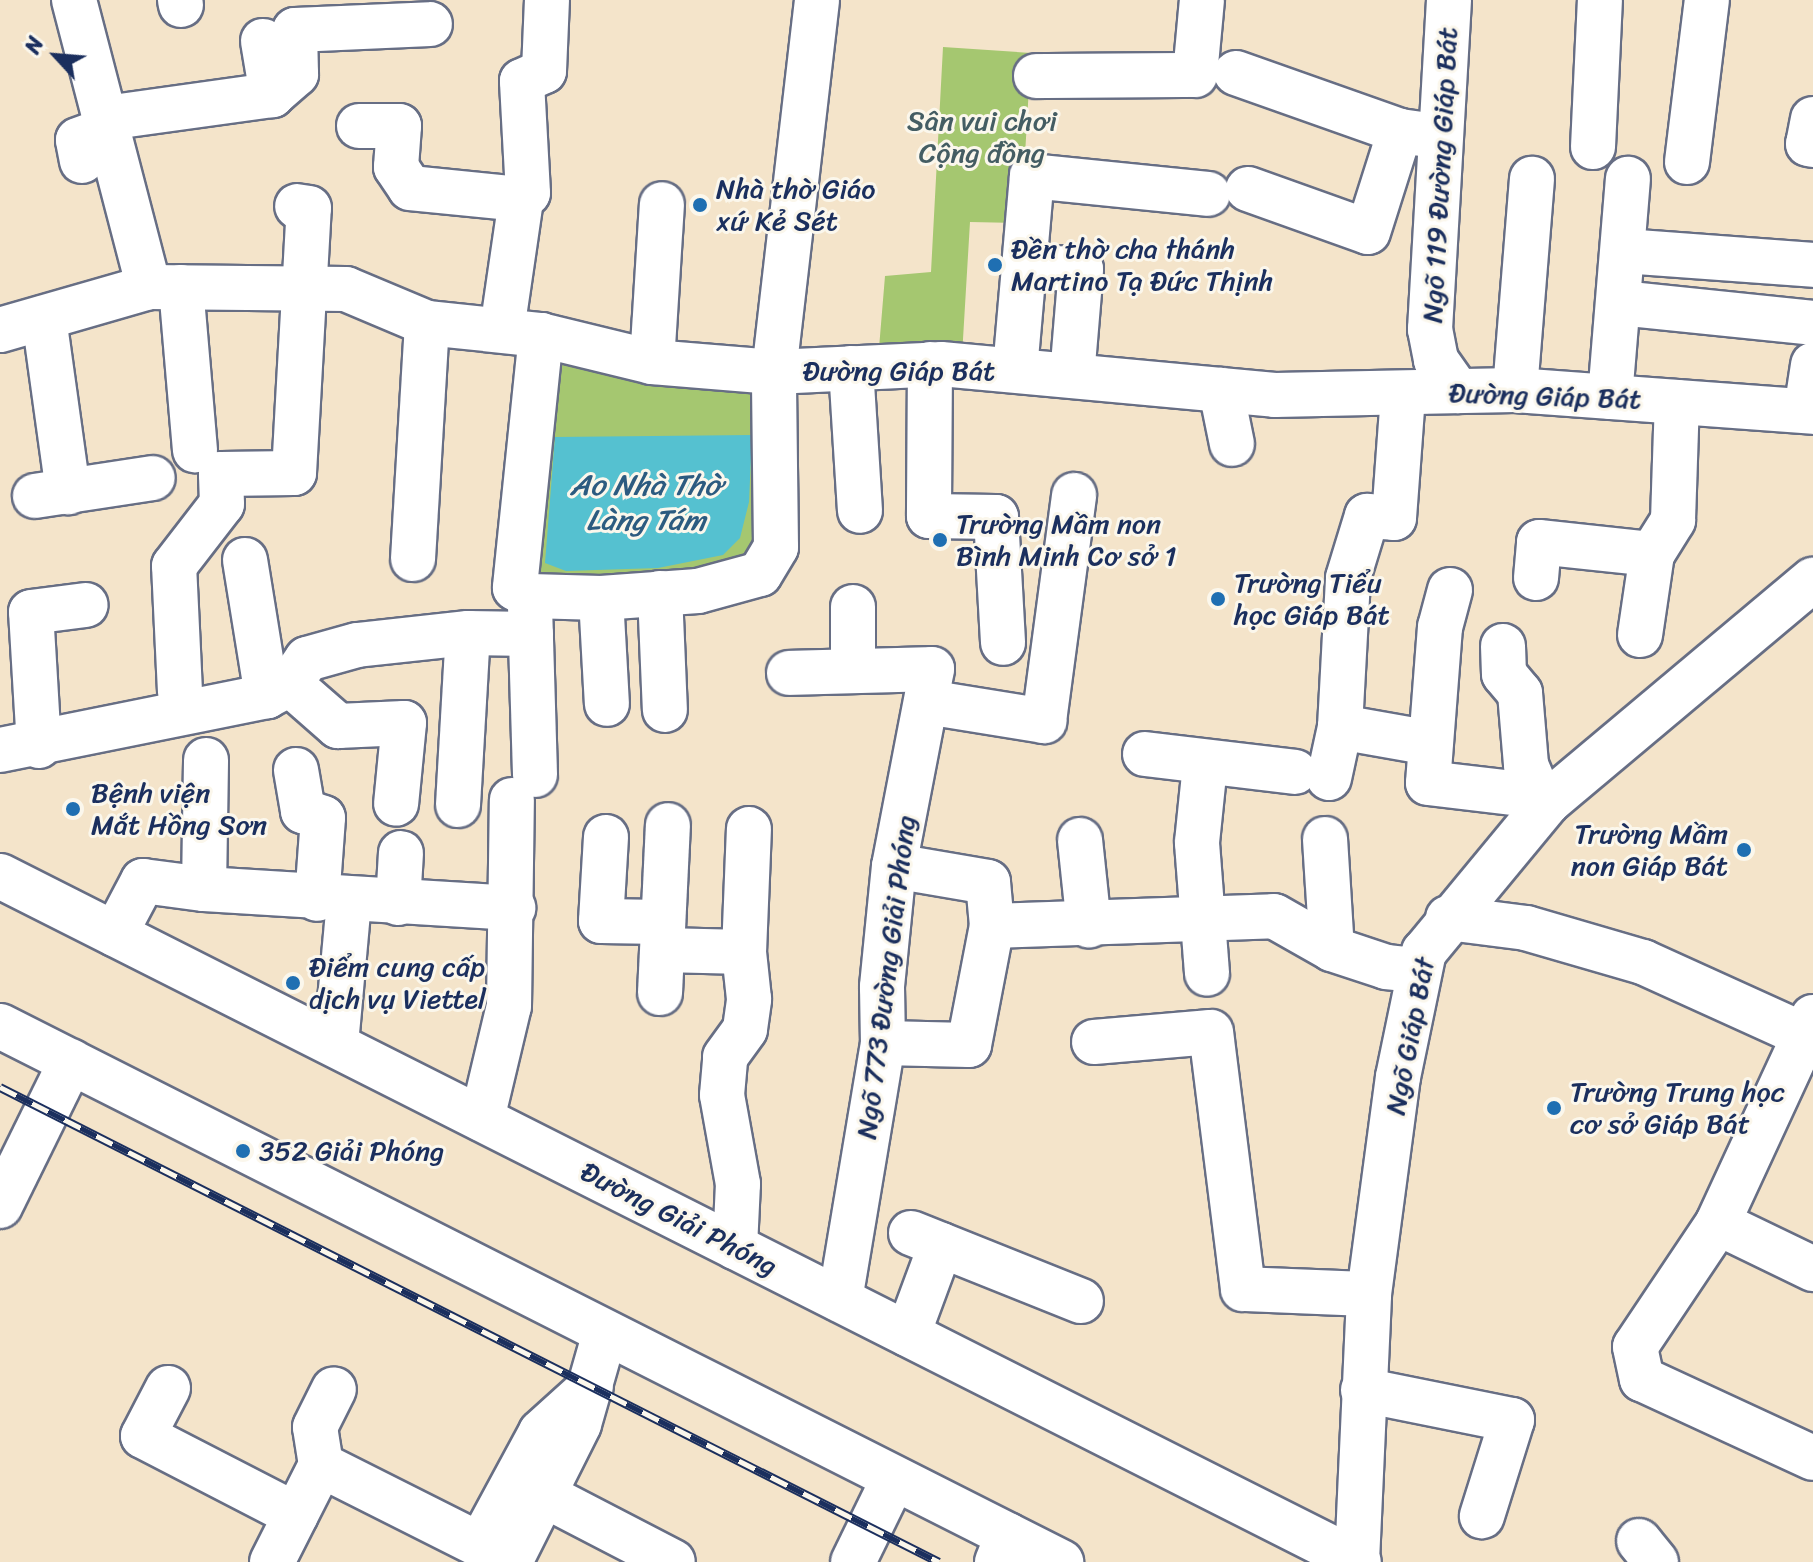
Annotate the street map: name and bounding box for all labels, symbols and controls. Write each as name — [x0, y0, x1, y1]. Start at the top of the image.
north arrow — [16, 16, 96, 96]
street label: Ngõ 119 Đường Giáp Bát — [1415, 26, 1465, 324]
text: N — [13, 30, 55, 61]
park label: Sân vui chơi Cộng đồng — [907, 104, 1057, 170]
place label: Nhà thờ Giáo xứ Kẻ Sét — [716, 172, 876, 238]
marker: Nhà thờ Giáo xứ Kẻ Sét — [691, 196, 709, 214]
place label: Đền thờ cha thánh Martino Tạ Đức Thịnh — [1011, 232, 1273, 298]
marker: Đền thờ cha thánh Martino Tạ Đức Thịnh — [986, 256, 1004, 274]
street label: Đường Giáp Bát — [803, 354, 995, 388]
street label: Đường Giáp Bát — [1448, 376, 1642, 416]
water label: Ao Nhà Thờ Làng Tám — [570, 467, 722, 538]
place label: Trường Mầm non Bình Minh Cơ sở 1 — [956, 507, 1176, 573]
marker: Trường Mầm non Bình Minh Cơ sở 1 — [931, 531, 949, 549]
place label: Trường Tiểu học Giáp Bát — [1234, 566, 1389, 632]
marker: Trường Tiểu học Giáp Bát — [1209, 590, 1227, 608]
place label: Bệnh viện Mắt Hồng Sơn — [91, 776, 267, 842]
marker: Bệnh viện Mắt Hồng Sơn — [62, 798, 84, 820]
street label: Ngõ 773 Đường Giải Phóng — [849, 813, 923, 1141]
place label: Trường Mầm non Giáp Bát — [1571, 817, 1728, 883]
marker: Trường Mầm non Giáp Bát — [1735, 841, 1753, 859]
place label: Điểm cung cấp dịch vụ Viettel — [309, 950, 486, 1016]
street label: Ngõ Giáp Bát — [1378, 954, 1442, 1118]
marker: Điểm cung cấp dịch vụ Viettel — [284, 974, 302, 992]
place label: Trường Trung học cơ sở Giáp Bát — [1570, 1075, 1784, 1141]
marker: Trường Trung học cơ sở Giáp Bát — [1545, 1099, 1563, 1117]
place label: 352 Giải Phóng — [259, 1134, 444, 1168]
marker: 352 Giải Phóng — [234, 1142, 252, 1160]
street label: Đường Giải Phóng — [575, 1155, 783, 1283]

